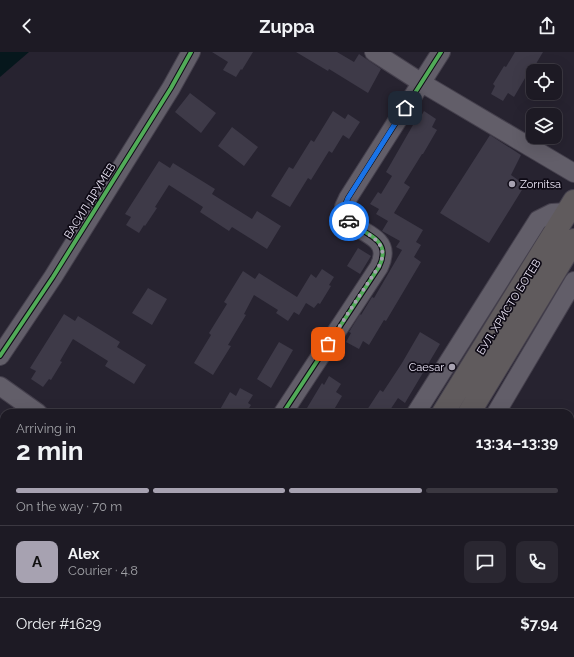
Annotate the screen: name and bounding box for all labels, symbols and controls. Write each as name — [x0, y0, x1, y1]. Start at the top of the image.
icon: back — [16, 15, 38, 37]
icon: share — [536, 15, 558, 37]
text: Zuppa — [259, 16, 315, 37]
map controls — [526, 64, 562, 144]
button: locate — [526, 64, 562, 100]
pin — [388, 91, 422, 125]
icon: home — [394, 97, 416, 119]
button: layers — [526, 108, 562, 144]
street label: ВАСИЛ ДРУМЕВ — [62, 161, 118, 241]
place label: Zornitsa — [520, 178, 561, 191]
marker: Zornitsa — [507, 179, 517, 189]
courier — [329, 201, 369, 241]
icon: car — [338, 210, 360, 232]
street label: БУЛ. ХРИСТО БОТЕВ — [474, 257, 544, 357]
pin — [311, 327, 345, 361]
icon: bag — [317, 333, 339, 355]
place label: Caesar — [409, 361, 444, 374]
marker: Caesar — [447, 362, 457, 372]
text: Arriving in — [16, 421, 76, 436]
text: 13:34–13:39 — [476, 434, 558, 452]
text: 2 min — [16, 436, 83, 466]
text: On the way · 70 m — [16, 499, 122, 514]
button: chat — [464, 541, 506, 583]
button: phone — [516, 541, 558, 583]
text: Alex — [68, 545, 99, 563]
text: A — [32, 553, 42, 571]
text: Courier · 4.8 — [68, 563, 138, 578]
text: Order #1629 — [16, 615, 101, 633]
text: $7.94 — [520, 615, 558, 633]

